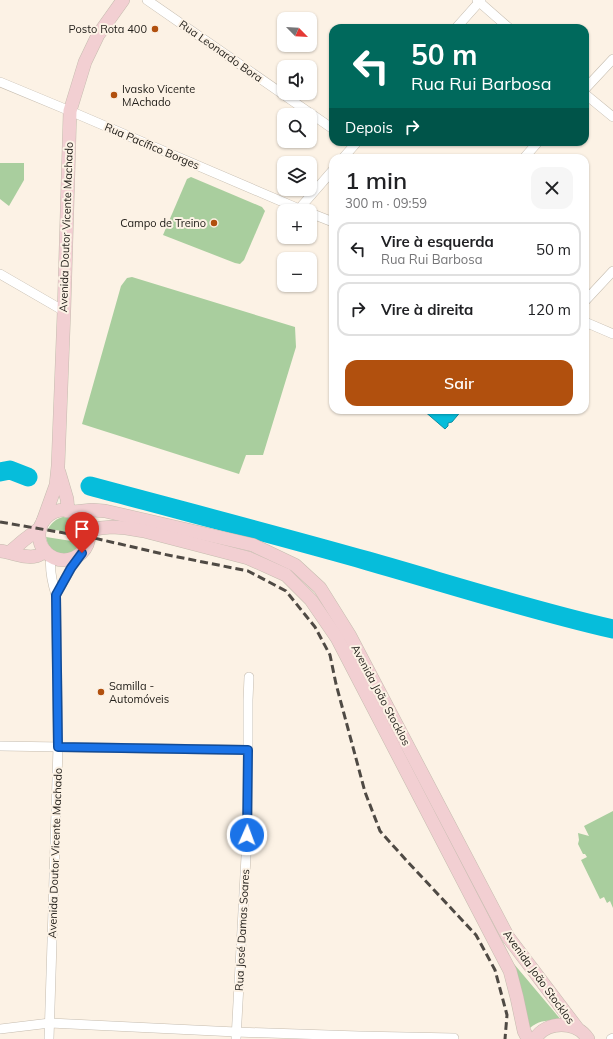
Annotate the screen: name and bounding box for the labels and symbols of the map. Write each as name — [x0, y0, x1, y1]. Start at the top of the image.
north arrow — [277, 12, 317, 52]
street label: Rua Leonardo Bora — [177, 17, 265, 85]
place label: Posto Rota 400 — [69, 22, 147, 36]
marker: Posto Rota 400 — [150, 24, 160, 34]
place label: Ivasko Vicente MAchado — [122, 82, 195, 109]
marker: Ivasko Vicente MAchado — [109, 90, 119, 100]
street label: Rua Pacífico Borges — [103, 120, 201, 172]
street label: Avenida Doutor Vicente Machado — [56, 142, 76, 312]
place label: Campo de Treino — [120, 216, 206, 230]
marker: Campo de Treino — [209, 218, 219, 228]
pin — [65, 512, 99, 553]
street label: Avenida João Stocklos — [348, 642, 414, 748]
place label: Samilla - Automóveis — [109, 679, 169, 706]
marker: Samilla - Automóveis — [96, 687, 106, 697]
street label: Avenida Doutor Vicente Machado — [45, 768, 65, 938]
position arrow — [226, 814, 268, 856]
street label: Rua José Damas Soares — [232, 869, 252, 991]
street label: Avenida João Stocklos — [500, 927, 578, 1027]

